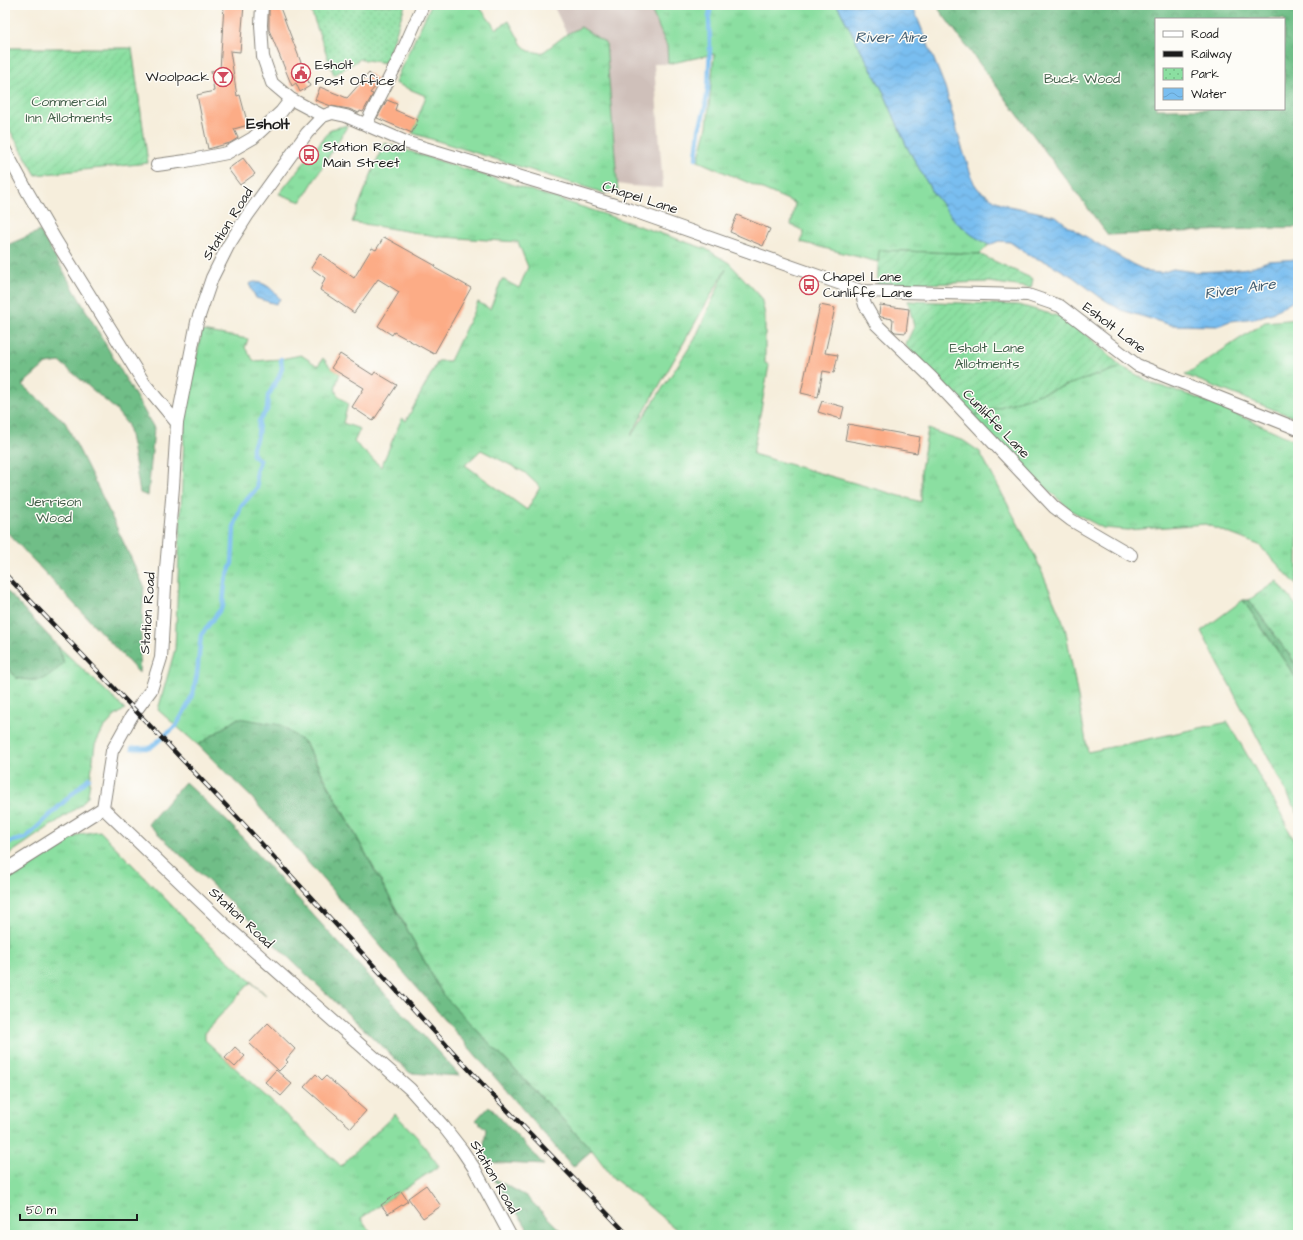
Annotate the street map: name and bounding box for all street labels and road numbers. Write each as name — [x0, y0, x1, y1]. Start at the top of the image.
street label: Chapel Lane — [600, 176, 681, 220]
street label: Station Road — [198, 184, 258, 264]
street label: Esholt Lane — [1078, 297, 1150, 359]
street label: Cunliffe Lane — [958, 385, 1035, 463]
street label: Station Road — [135, 571, 161, 655]
street label: Station Road — [204, 883, 278, 953]
street label: Station Road — [465, 1136, 523, 1218]

